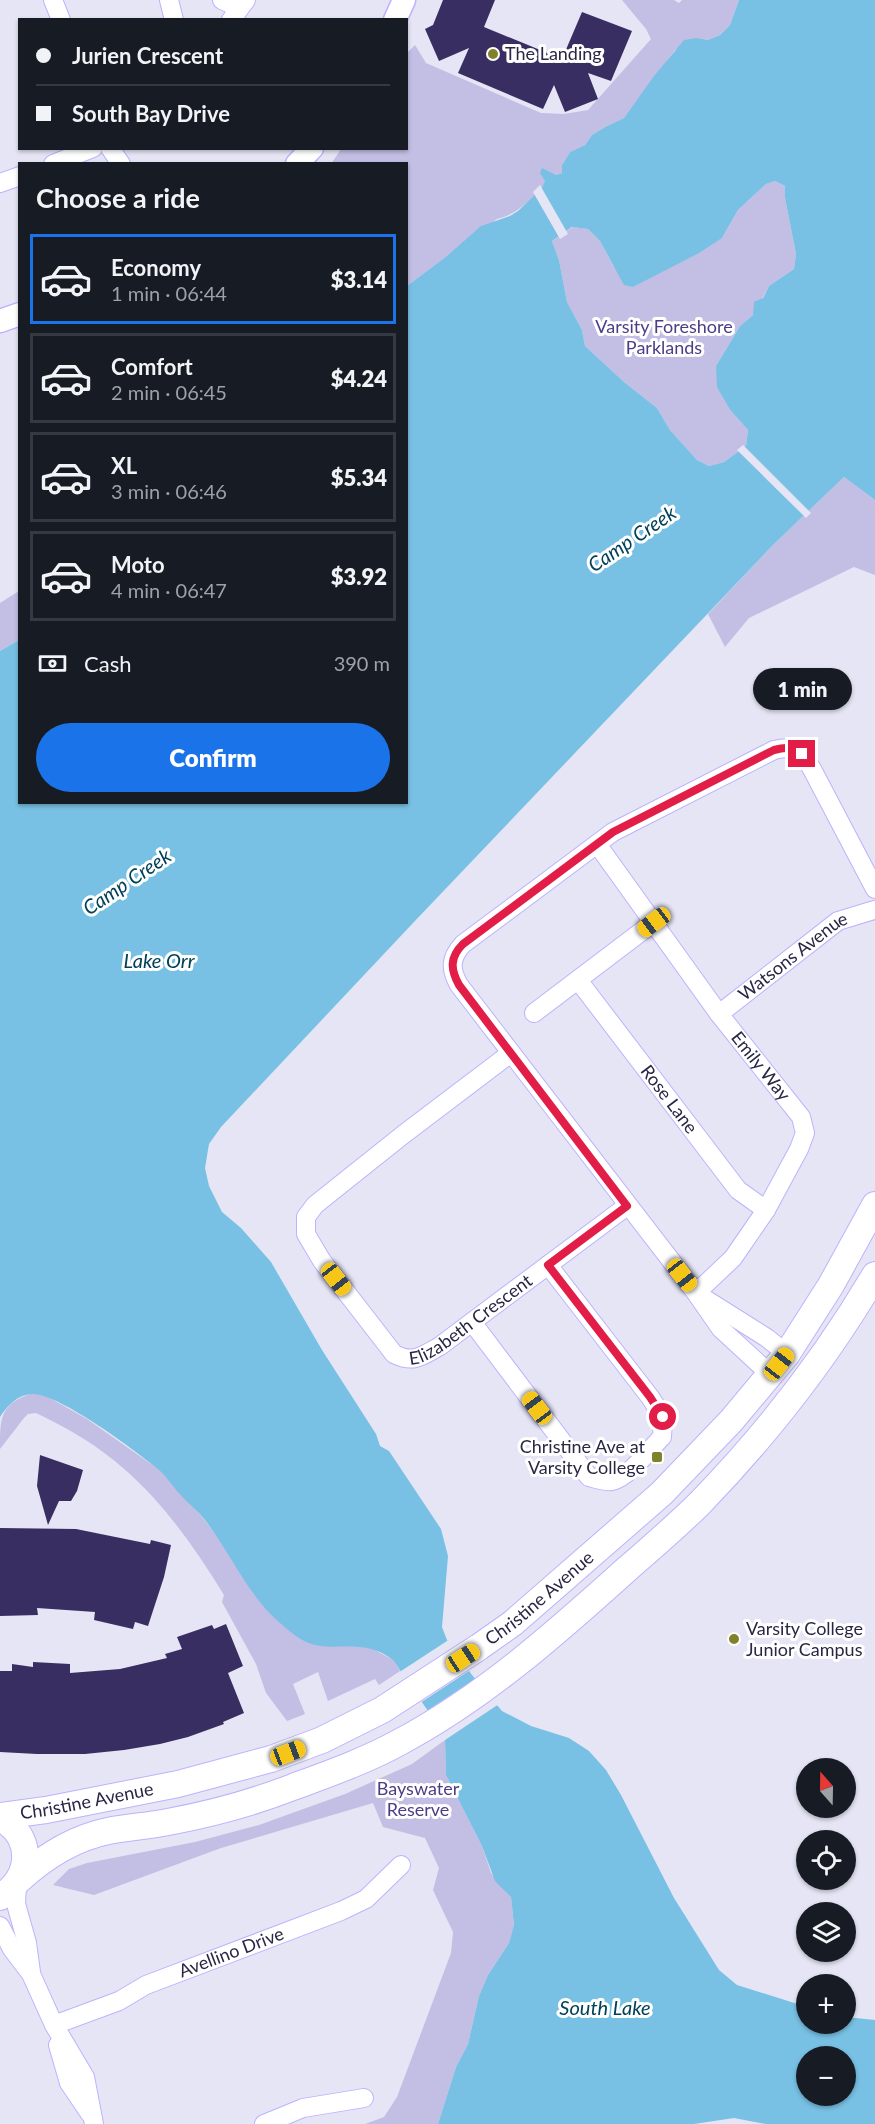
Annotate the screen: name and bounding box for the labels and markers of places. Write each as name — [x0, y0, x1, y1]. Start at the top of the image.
place label: The Landing — [505, 42, 602, 64]
marker: The Landing — [486, 47, 500, 61]
place label: Christine Ave at Varsity College — [520, 1435, 646, 1478]
marker: Christine Ave at Varsity College — [650, 1450, 664, 1464]
place label: Varsity College Junior Campus — [746, 1617, 863, 1660]
marker: Varsity College Junior Campus — [727, 1632, 741, 1646]

